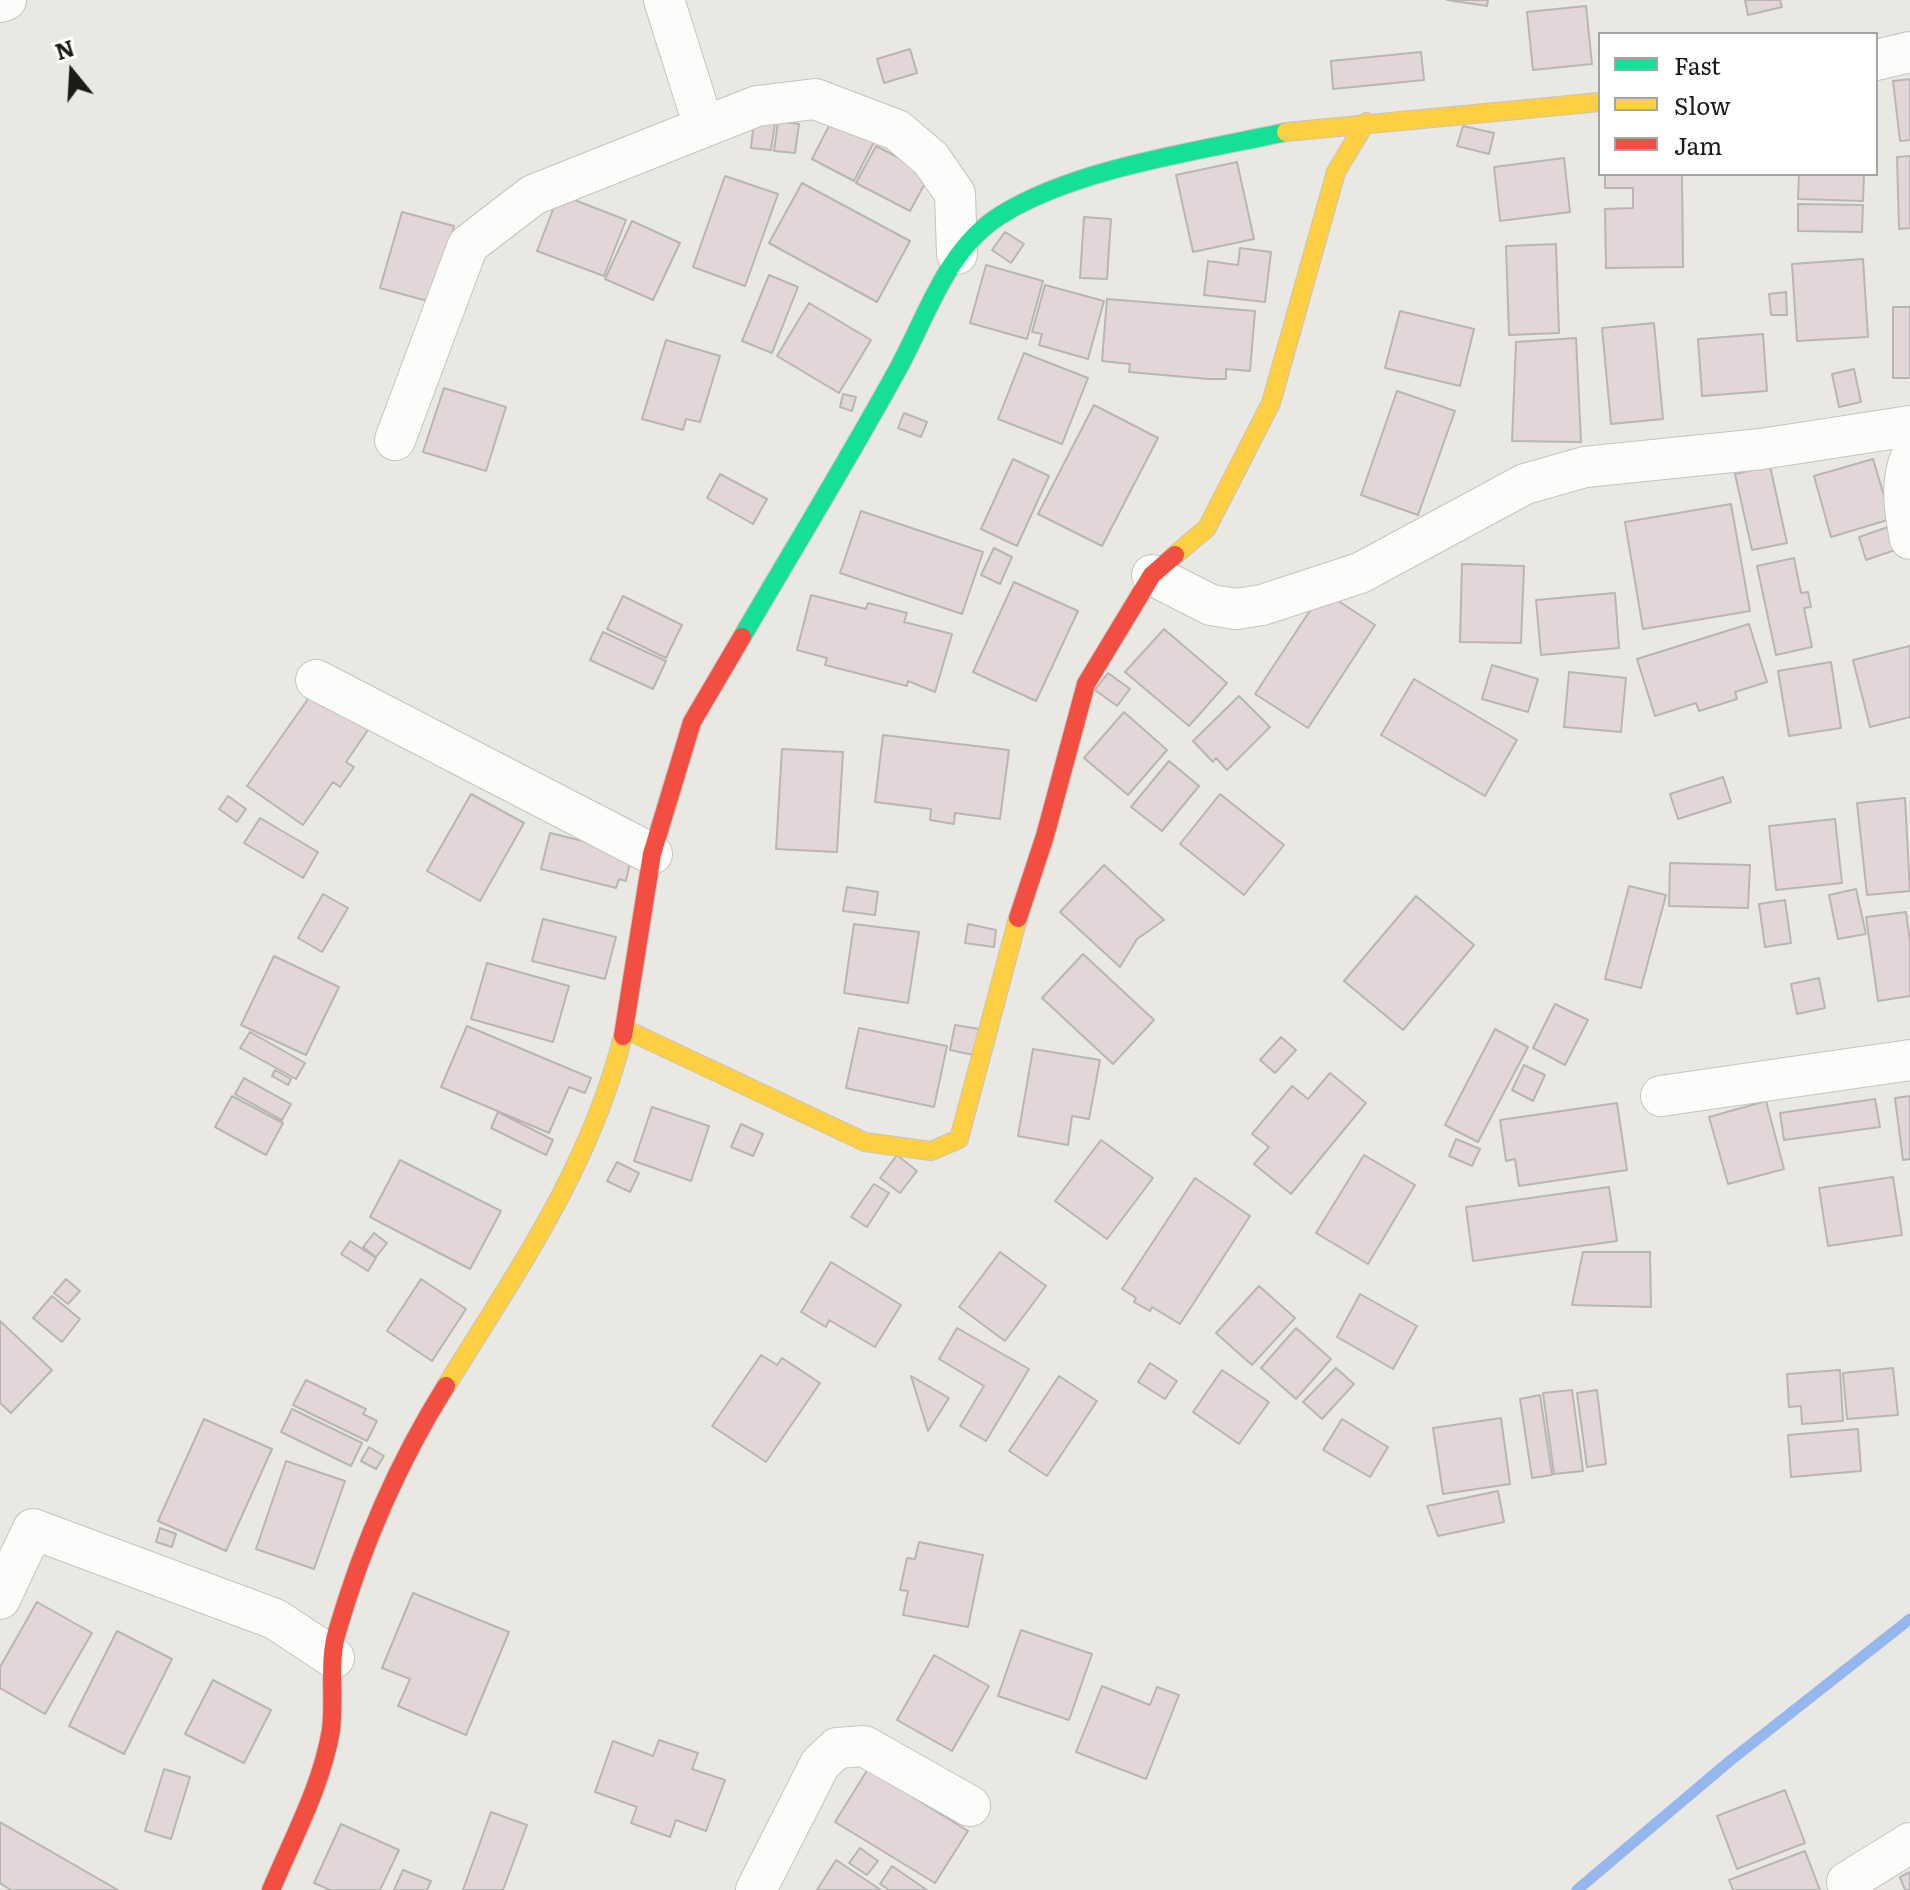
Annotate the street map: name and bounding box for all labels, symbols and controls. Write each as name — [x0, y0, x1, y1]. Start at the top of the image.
text: N — [51, 30, 78, 67]
north arrow — [32, 32, 112, 112]
legend — [1598, 32, 1878, 176]
text: Fast — [1674, 47, 1721, 82]
text: Slow — [1674, 87, 1731, 122]
text: Jam — [1674, 127, 1722, 162]

